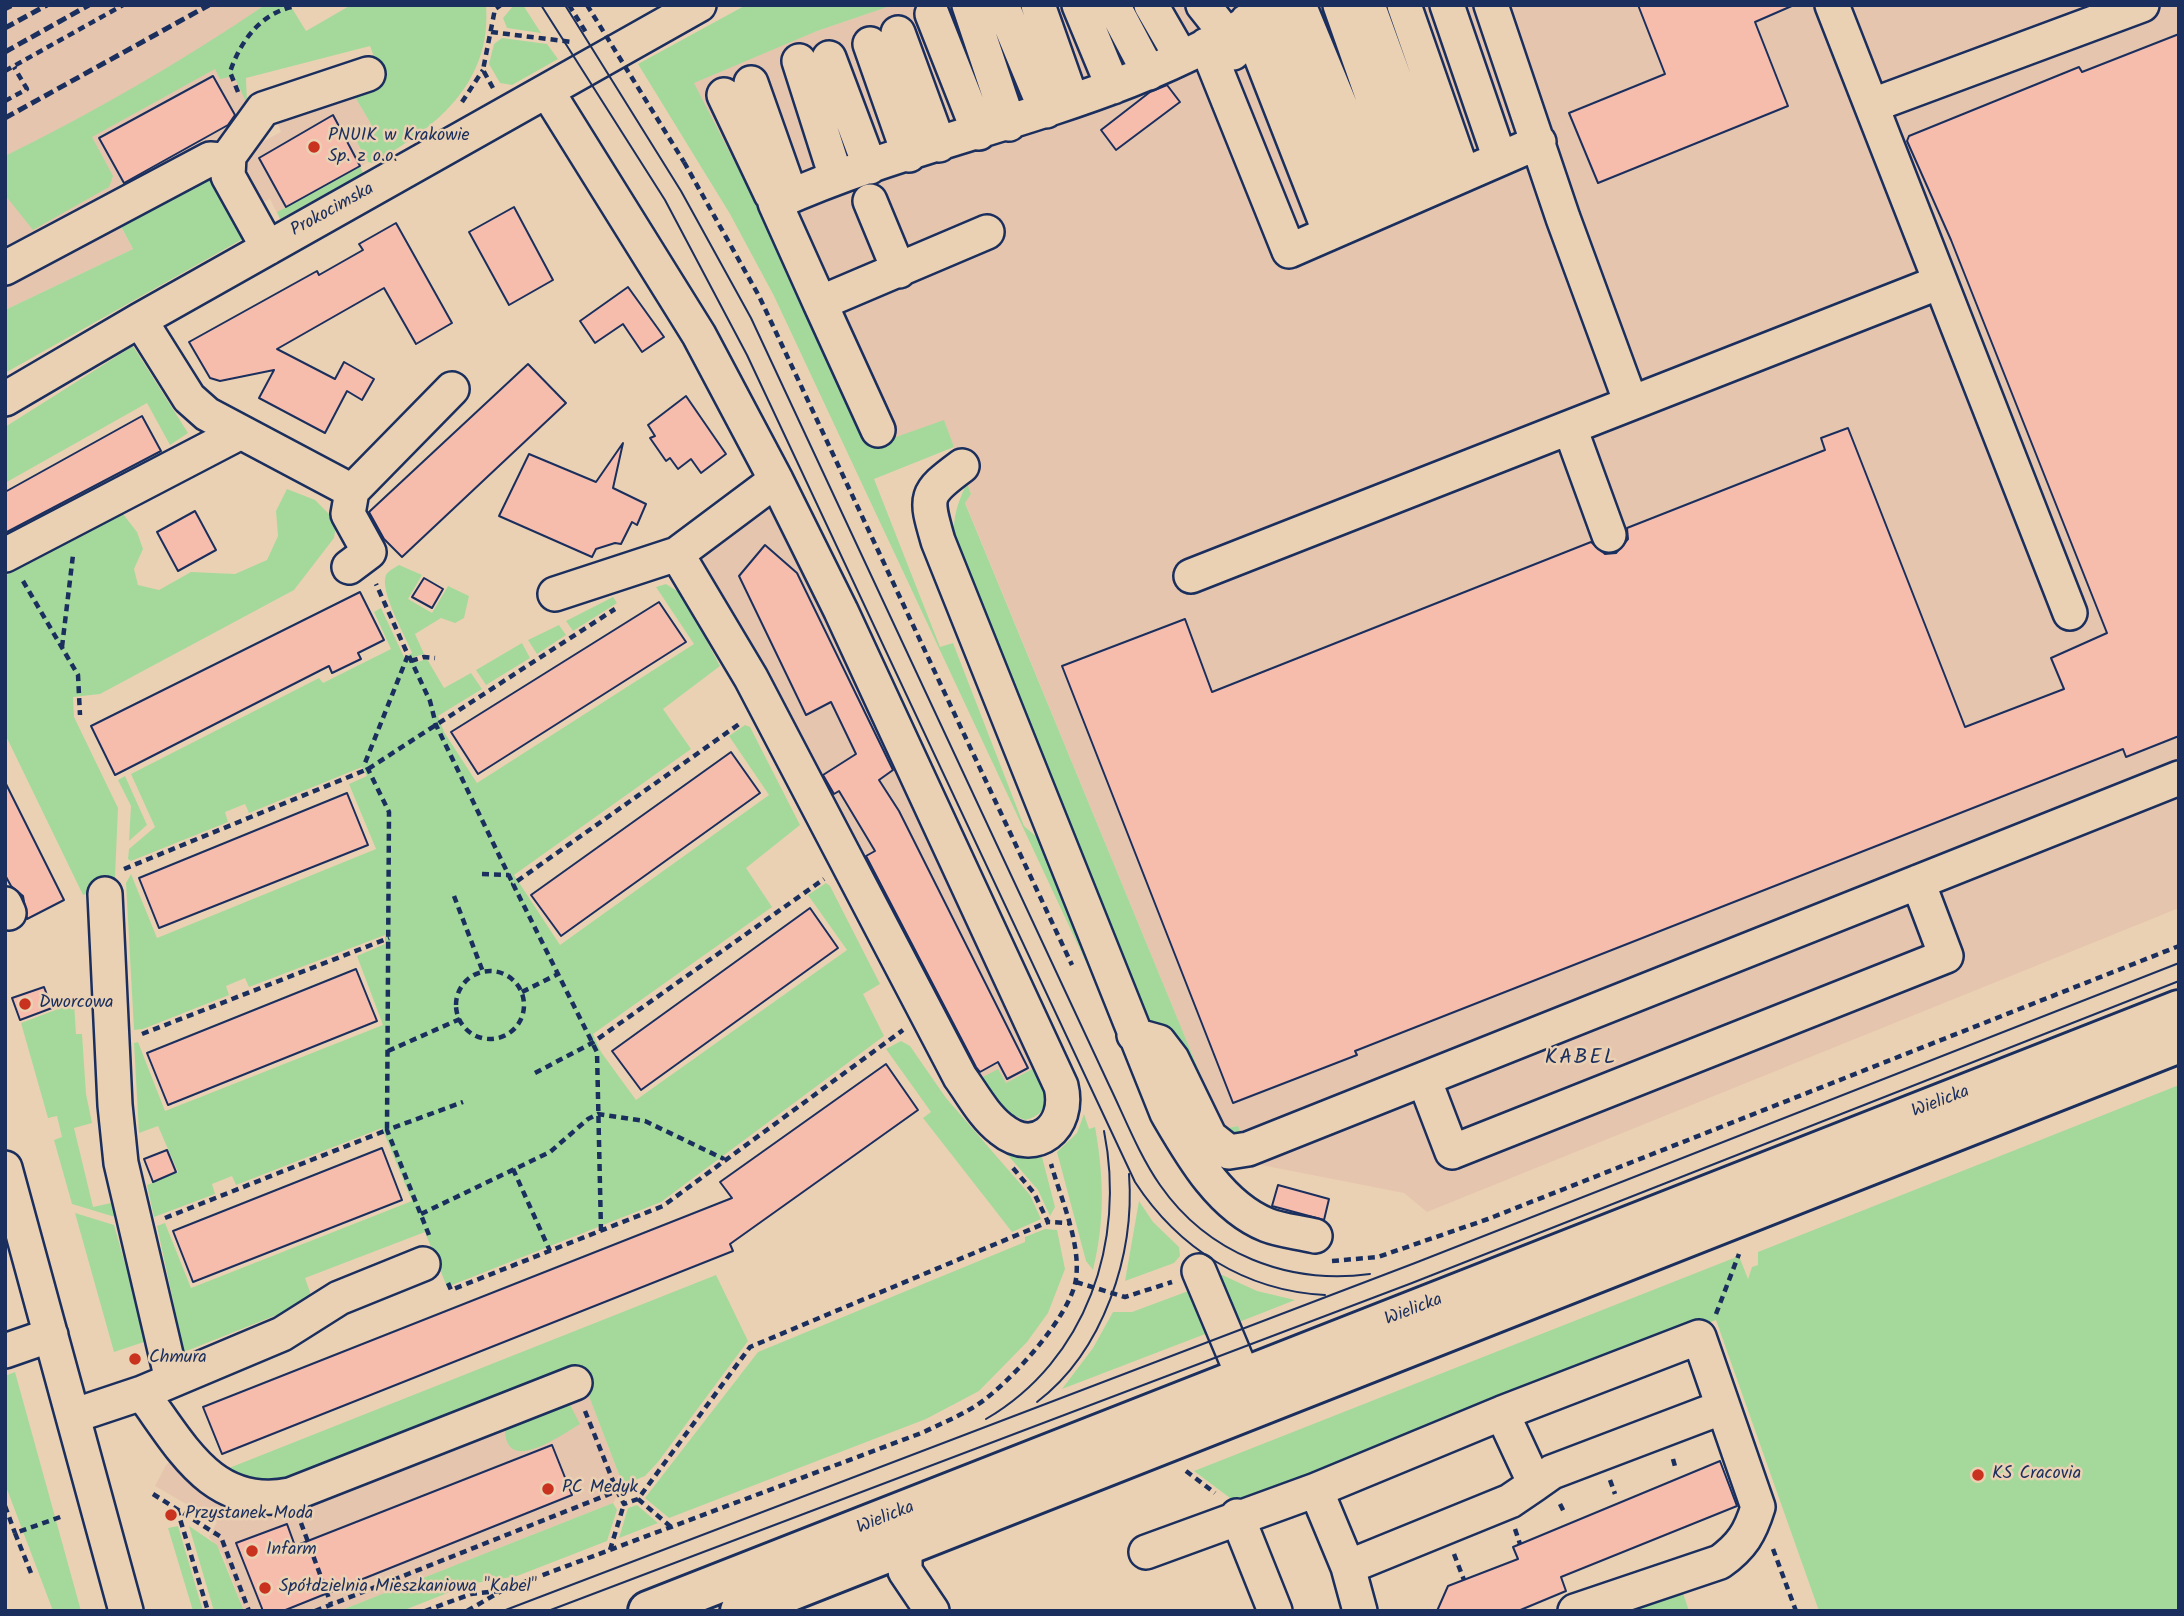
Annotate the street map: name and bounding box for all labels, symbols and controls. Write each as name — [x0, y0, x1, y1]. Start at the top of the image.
place label: PNUIK w Krakowie Sp. z o.o. — [328, 126, 470, 168]
marker: PNUIK w Krakowie Sp. z o.o. — [306, 139, 322, 155]
street label: Prokocimska — [288, 179, 378, 243]
place label: Dworcowa — [39, 993, 114, 1015]
marker: Dworcowa — [17, 996, 33, 1012]
district label: KABEL — [1545, 1046, 1617, 1072]
street label: Wielicka — [1909, 1082, 1973, 1124]
street label: Wielicka — [1382, 1290, 1446, 1332]
place label: Chmura — [149, 1348, 207, 1370]
marker: Chmura — [127, 1351, 143, 1367]
place label: KS Cracovia — [1992, 1464, 2081, 1486]
marker: KS Cracovia — [1970, 1467, 1986, 1483]
place label: PC Medyk — [562, 1478, 638, 1500]
marker: PC Medyk — [540, 1481, 556, 1497]
street label: Wielicka — [854, 1498, 918, 1540]
place label: Przystanek Moda — [185, 1504, 313, 1526]
marker: Przystanek Moda — [163, 1507, 179, 1523]
place label: Infarm — [266, 1540, 317, 1562]
marker: Infarm — [244, 1543, 260, 1559]
place label: Spółdzielnia Mieszkaniowa "Kabel" — [279, 1577, 537, 1599]
marker: Spółdzielnia Mieszkaniowa "Kabel" — [257, 1580, 273, 1596]

